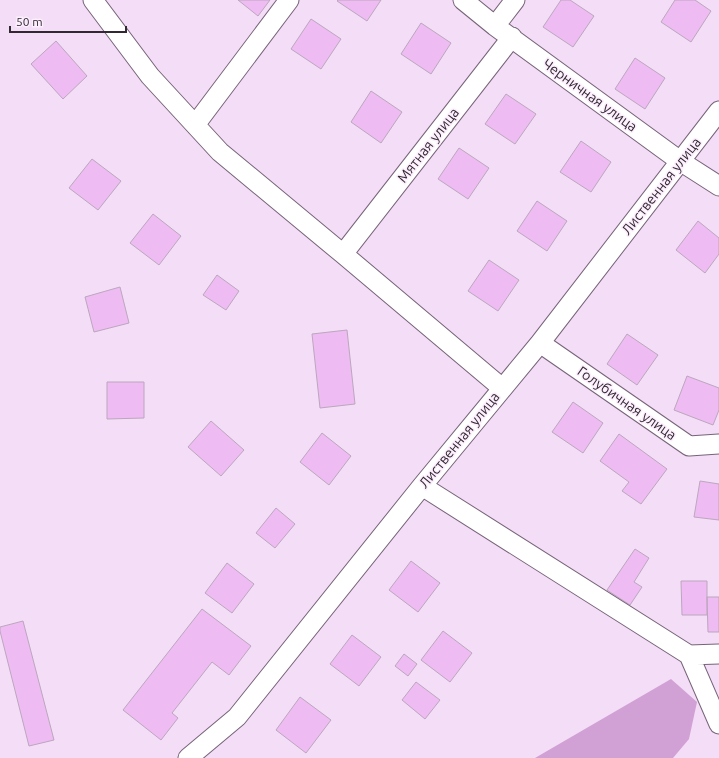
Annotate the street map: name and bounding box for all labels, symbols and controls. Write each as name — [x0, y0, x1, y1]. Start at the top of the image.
scale bar — [10, 8, 126, 34]
text: 50 m — [16, 15, 43, 28]
street label: Черничная улица — [540, 55, 640, 135]
street label: Мятная улица — [394, 104, 462, 186]
street label: Лиственная улица — [618, 134, 704, 238]
street label: Голубичная улица — [575, 363, 679, 443]
street label: Лиственная улица — [415, 389, 503, 491]

